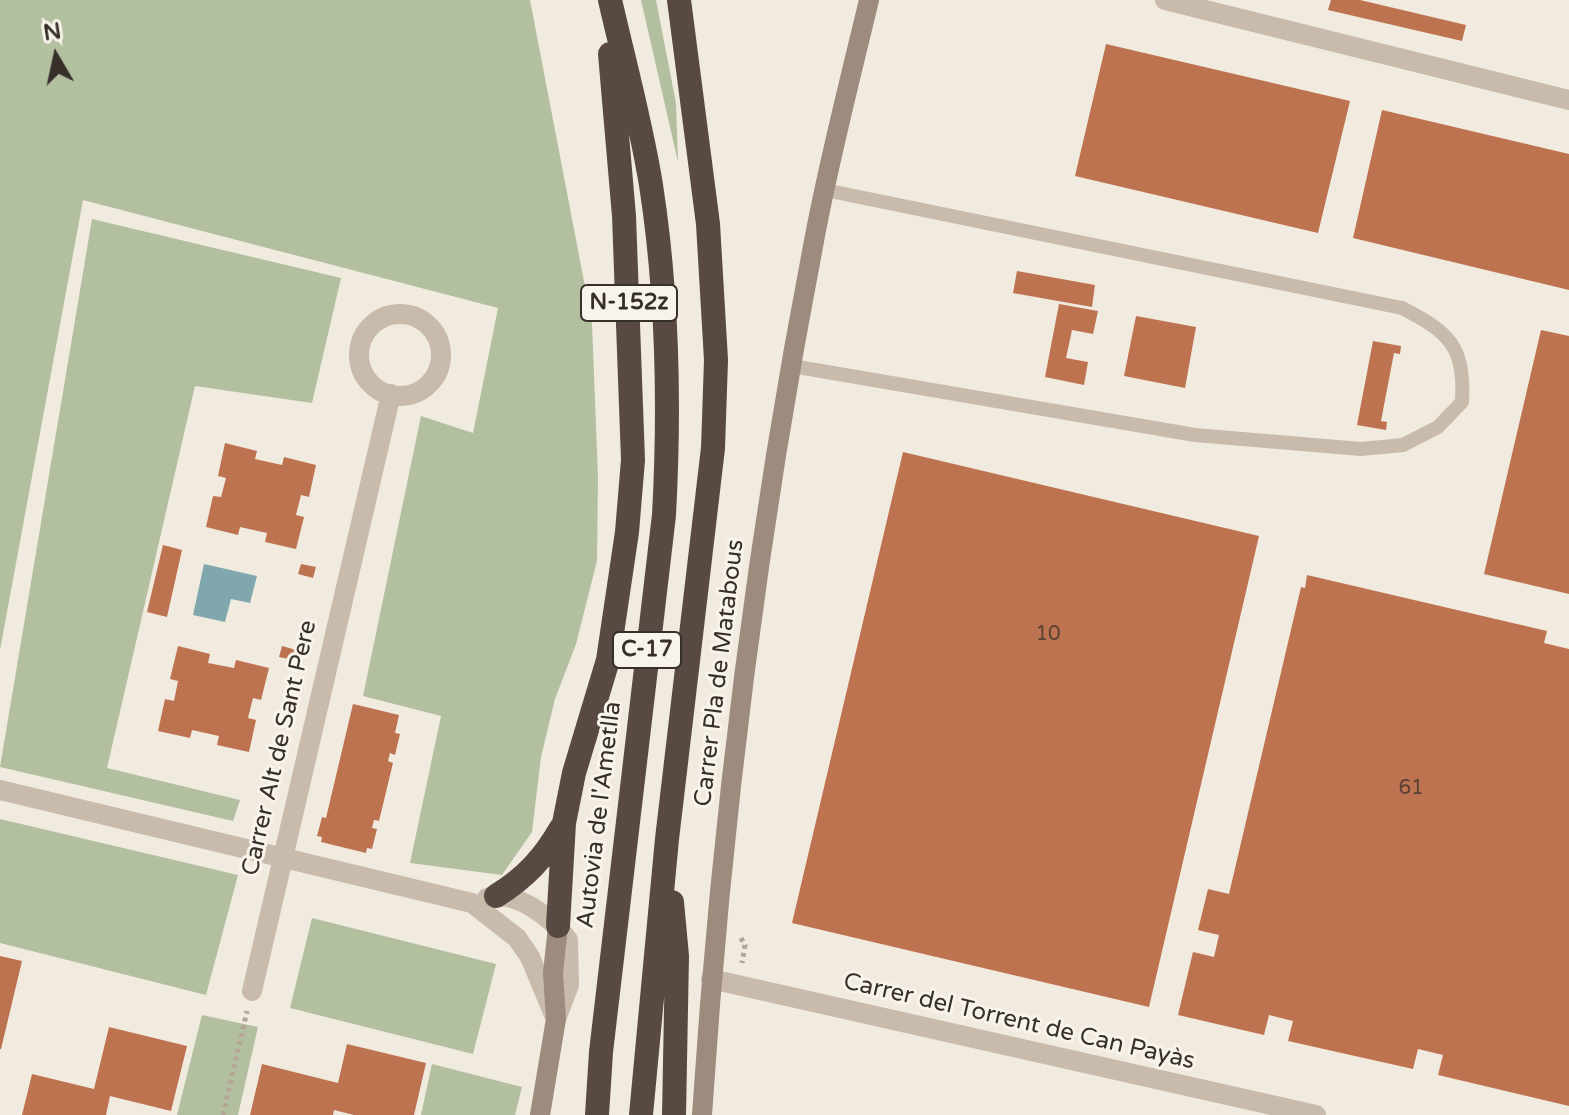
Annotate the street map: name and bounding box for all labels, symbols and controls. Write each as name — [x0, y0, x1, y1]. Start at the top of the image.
north arrow — [16, 16, 96, 96]
text: N — [41, 18, 63, 47]
road number: N-152z — [581, 285, 677, 321]
street label: Carrer Pla de Matabous — [689, 538, 751, 808]
street label: Carrer Alt de Sant Pere — [237, 618, 323, 878]
house number: 10 — [1035, 623, 1061, 647]
road number: C-17 — [613, 632, 681, 668]
street label: Autovia de l'Ametlla — [572, 700, 628, 930]
house number: 61 — [1398, 777, 1424, 801]
street label: Carrer del Torrent de Can Payàs — [841, 968, 1197, 1076]

